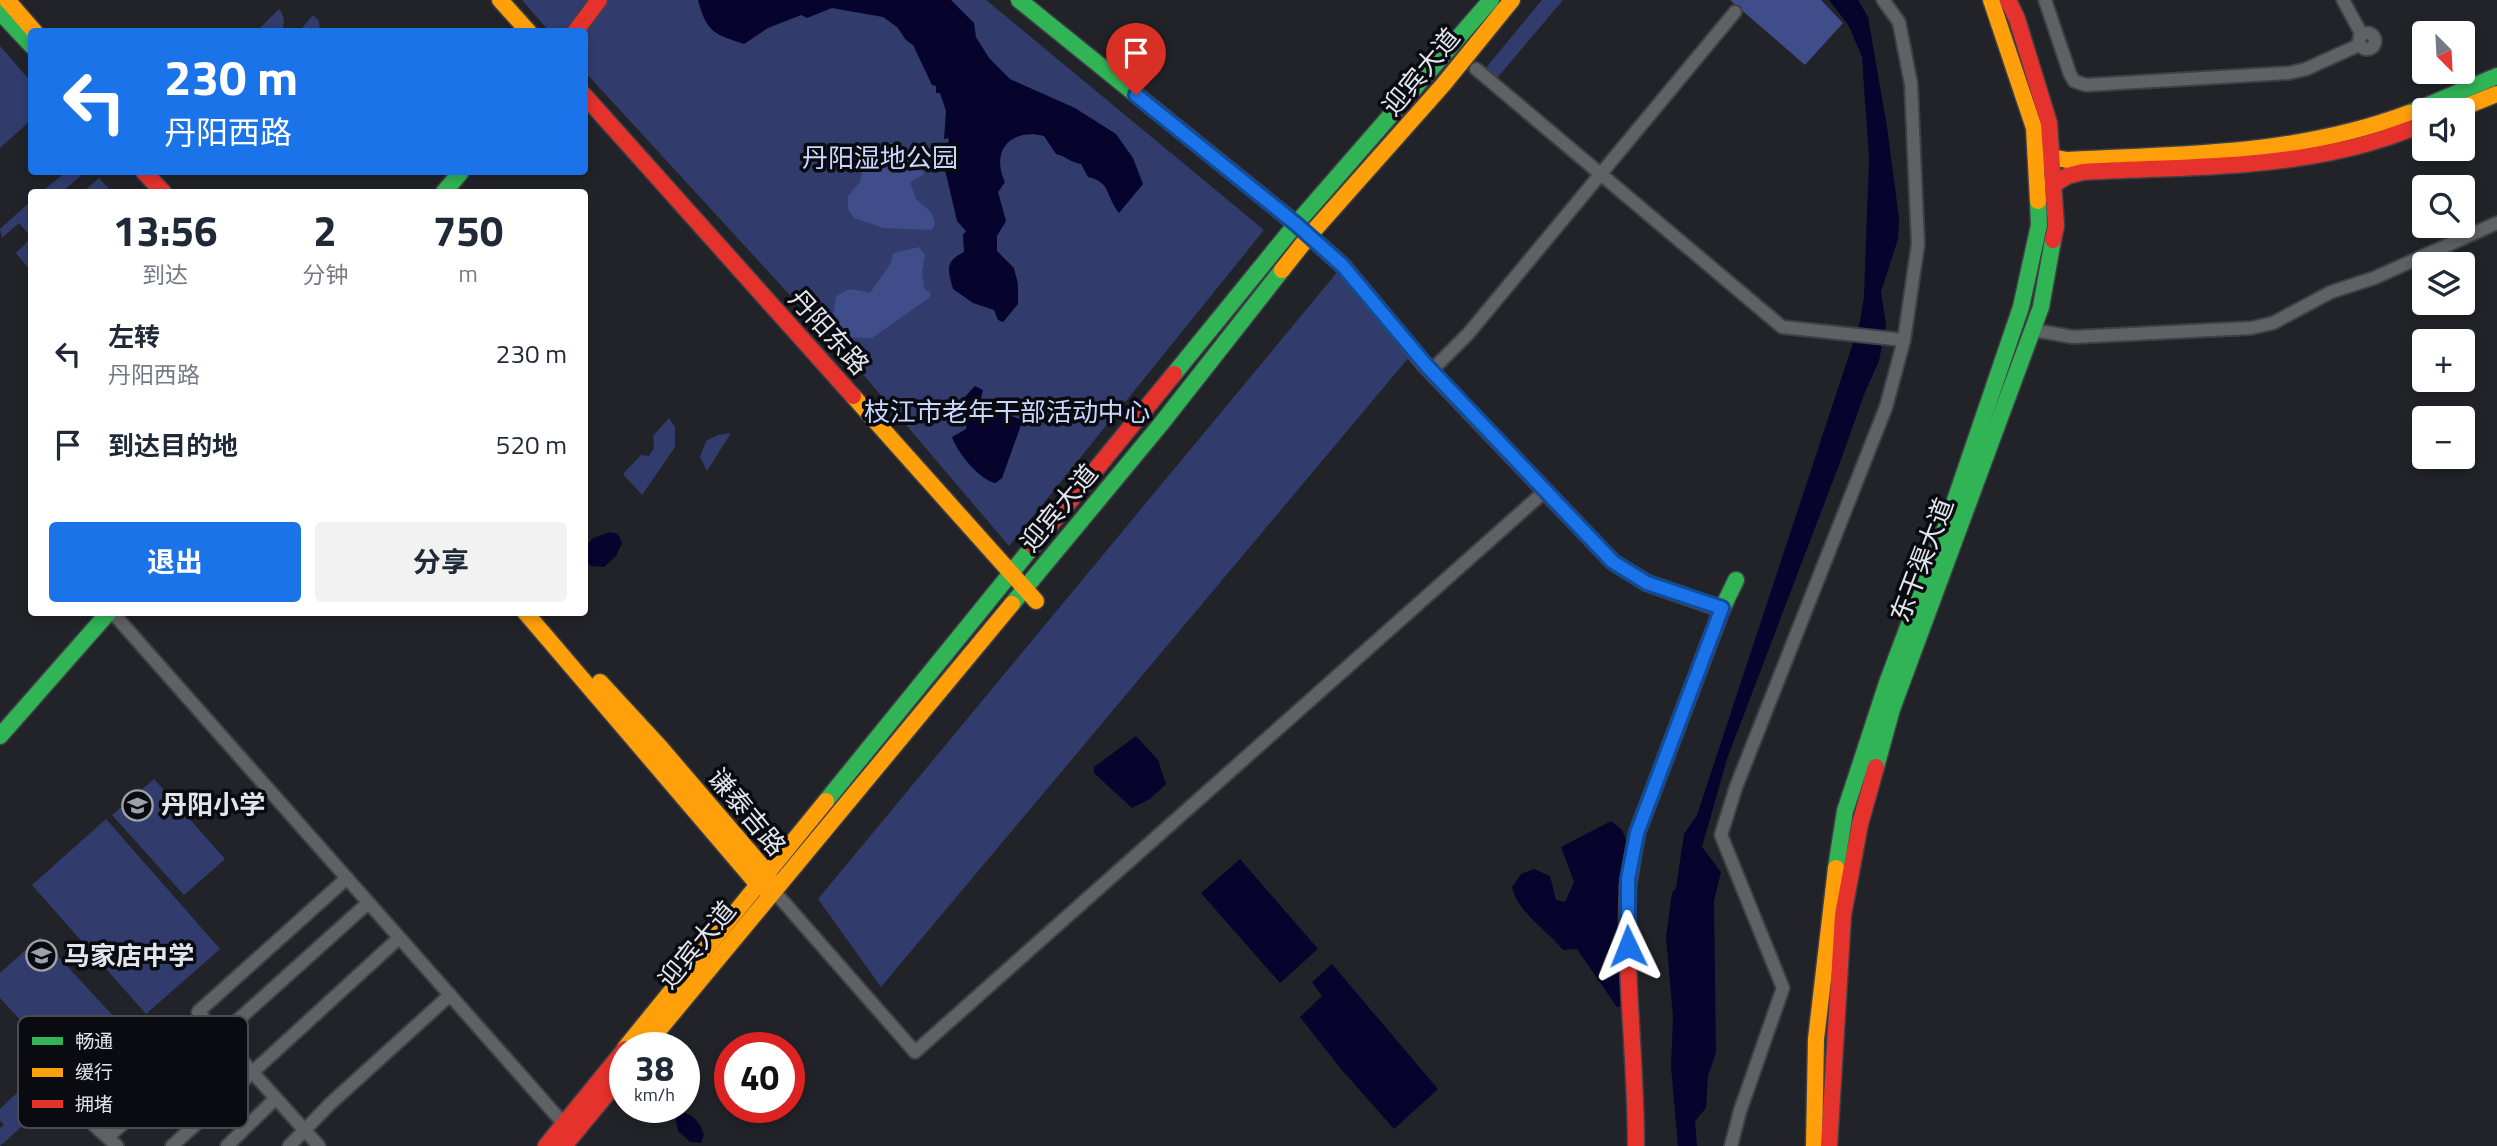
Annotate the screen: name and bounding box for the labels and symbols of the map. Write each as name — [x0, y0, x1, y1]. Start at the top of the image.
street label: 迎宾大道 — [1372, 19, 1469, 124]
north arrow — [2412, 21, 2474, 84]
pin — [1106, 23, 1166, 95]
park label: 丹阳湿地公园 — [802, 138, 958, 177]
street label: 丹阳东路 — [780, 280, 879, 383]
park label: 枝江市老年干部活动中心 — [864, 392, 1150, 431]
street label: 迎宾大道 — [1010, 455, 1107, 560]
street label: 东干渠大道 — [1880, 492, 1963, 627]
street label: 谦泰吉路 — [699, 759, 796, 864]
place label: 丹阳小学 — [161, 785, 265, 824]
school or university icon: 丹阳小学 — [121, 788, 155, 822]
street label: 迎宾大道 — [648, 892, 745, 997]
position arrow — [1591, 909, 1665, 983]
place label: 马家店中学 — [64, 936, 194, 975]
school or university icon: 马家店中学 — [24, 939, 58, 973]
legend — [18, 1016, 248, 1128]
text: 畅通 — [75, 1026, 113, 1055]
speed limit sign: 40 — [714, 1032, 805, 1123]
text: 缓行 — [75, 1057, 113, 1086]
text: 拥堵 — [75, 1089, 113, 1118]

